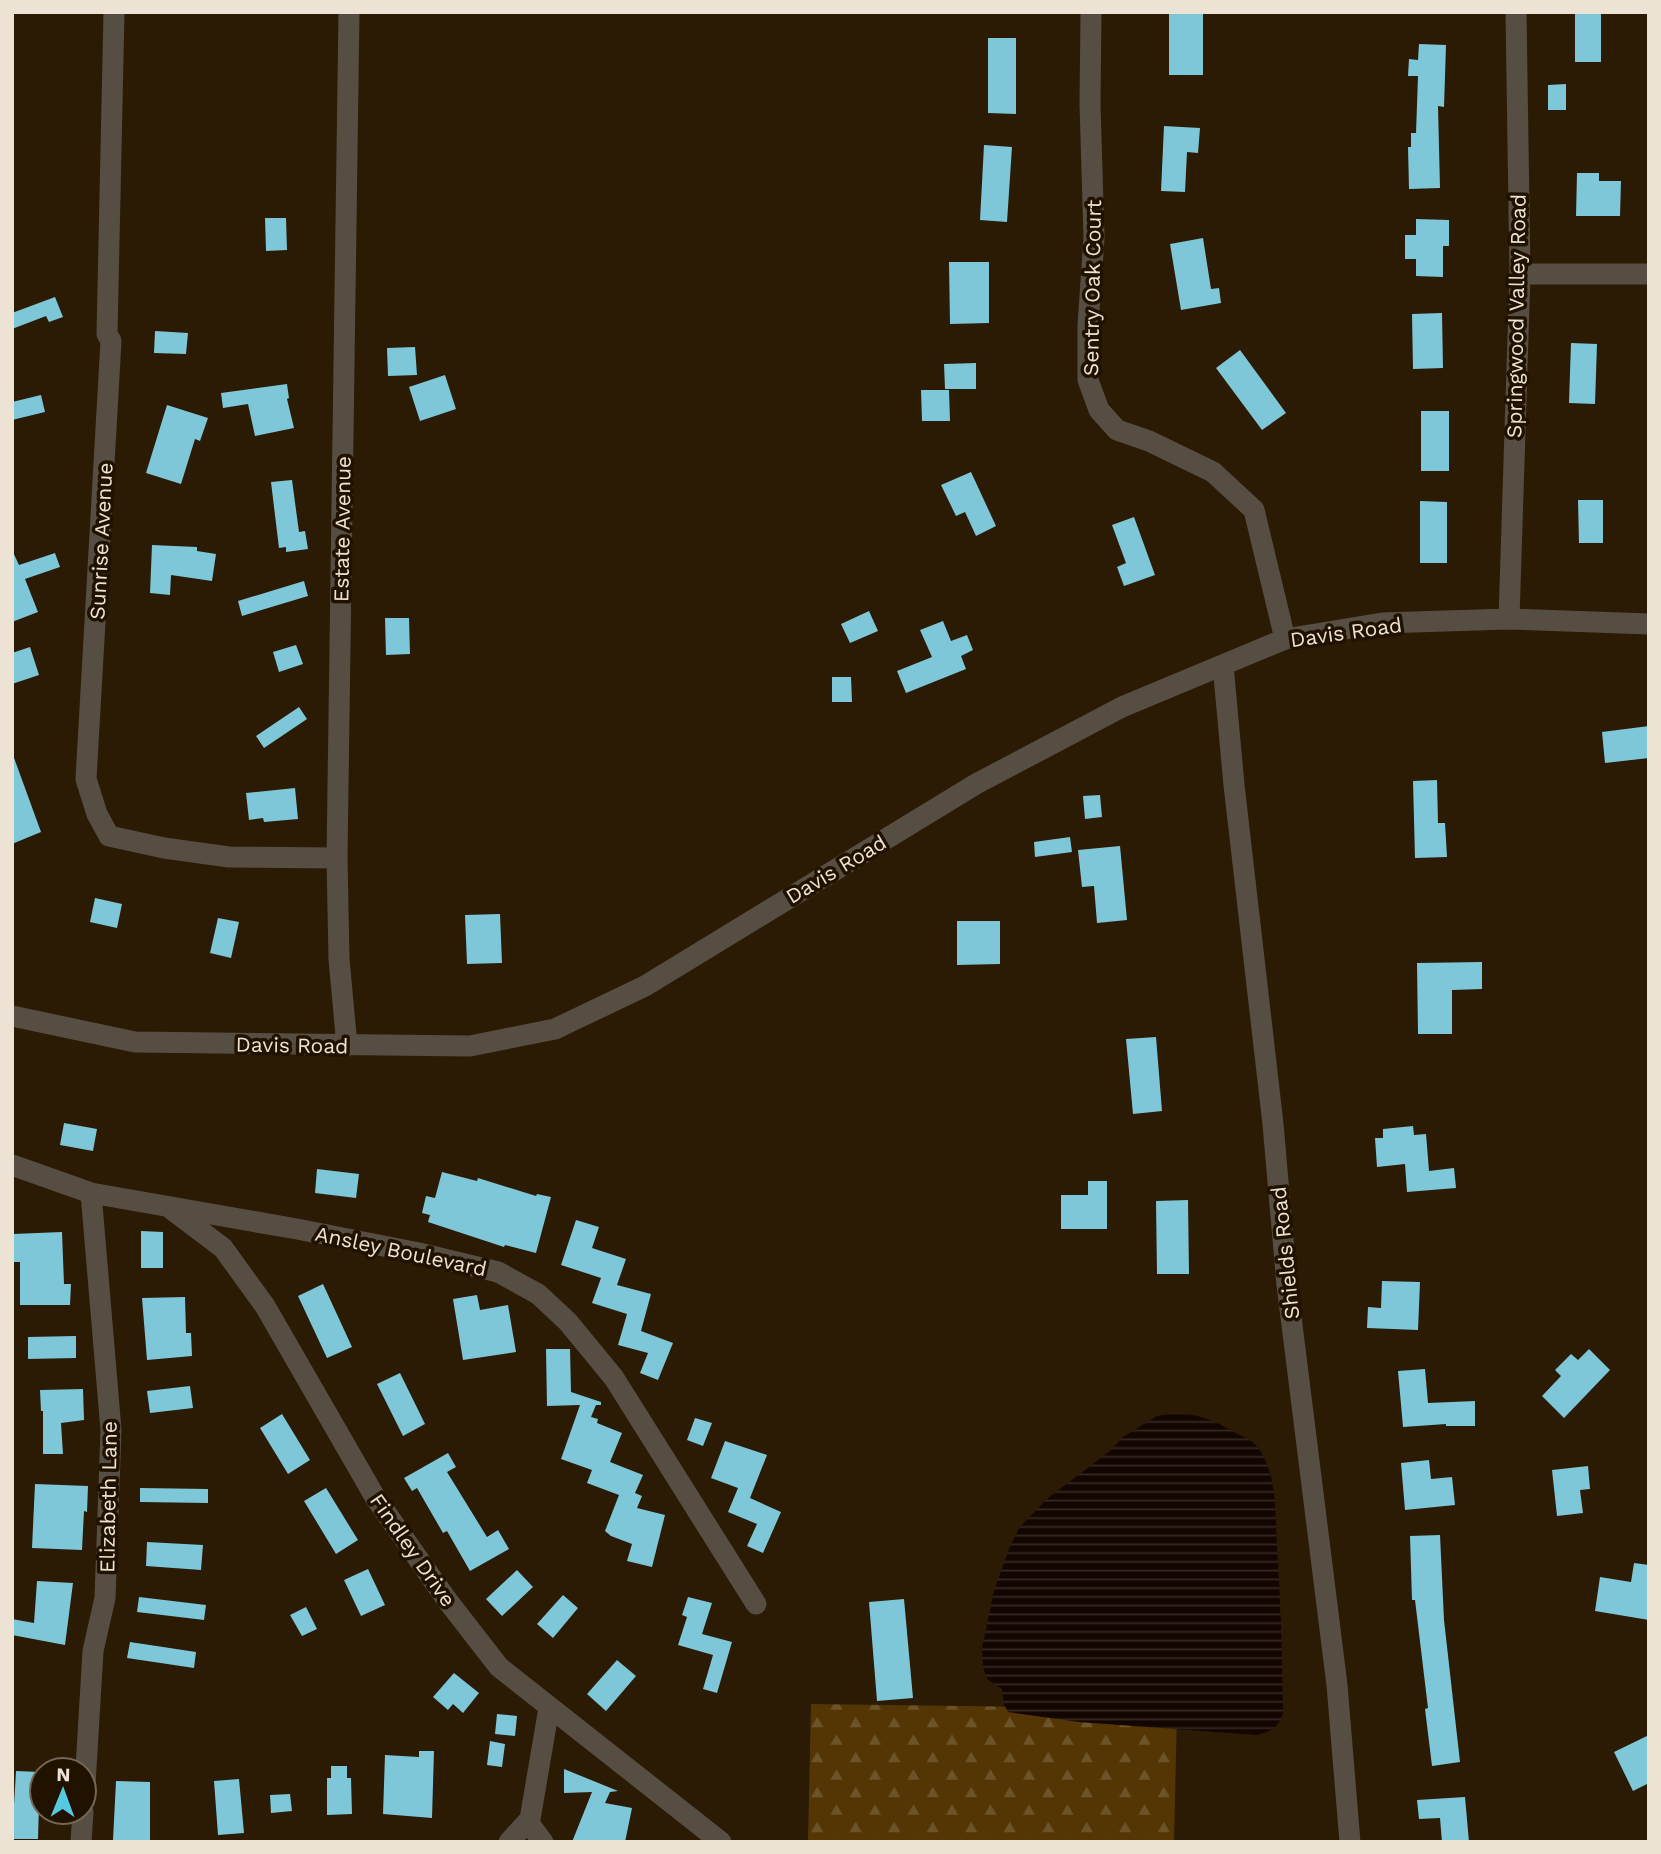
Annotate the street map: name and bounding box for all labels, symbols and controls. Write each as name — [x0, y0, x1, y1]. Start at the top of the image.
street label: Springwood Valley Road — [1501, 194, 1531, 438]
street label: Sentry Oak Court — [1078, 200, 1106, 376]
street label: Estate Avenue — [328, 456, 356, 602]
street label: Sunrise Avenue — [84, 462, 118, 620]
street label: Davis Road — [1288, 612, 1404, 652]
street label: Davis Road — [781, 829, 891, 909]
street label: Davis Road — [235, 1032, 349, 1058]
street label: Shields Road — [1266, 1185, 1304, 1321]
street label: Ansley Boulevard — [313, 1221, 489, 1281]
street label: Elizabeth Lane — [94, 1421, 122, 1573]
street label: Findley Drive — [365, 1489, 461, 1611]
north arrow — [28, 1756, 98, 1826]
text: N — [56, 1763, 71, 1786]

